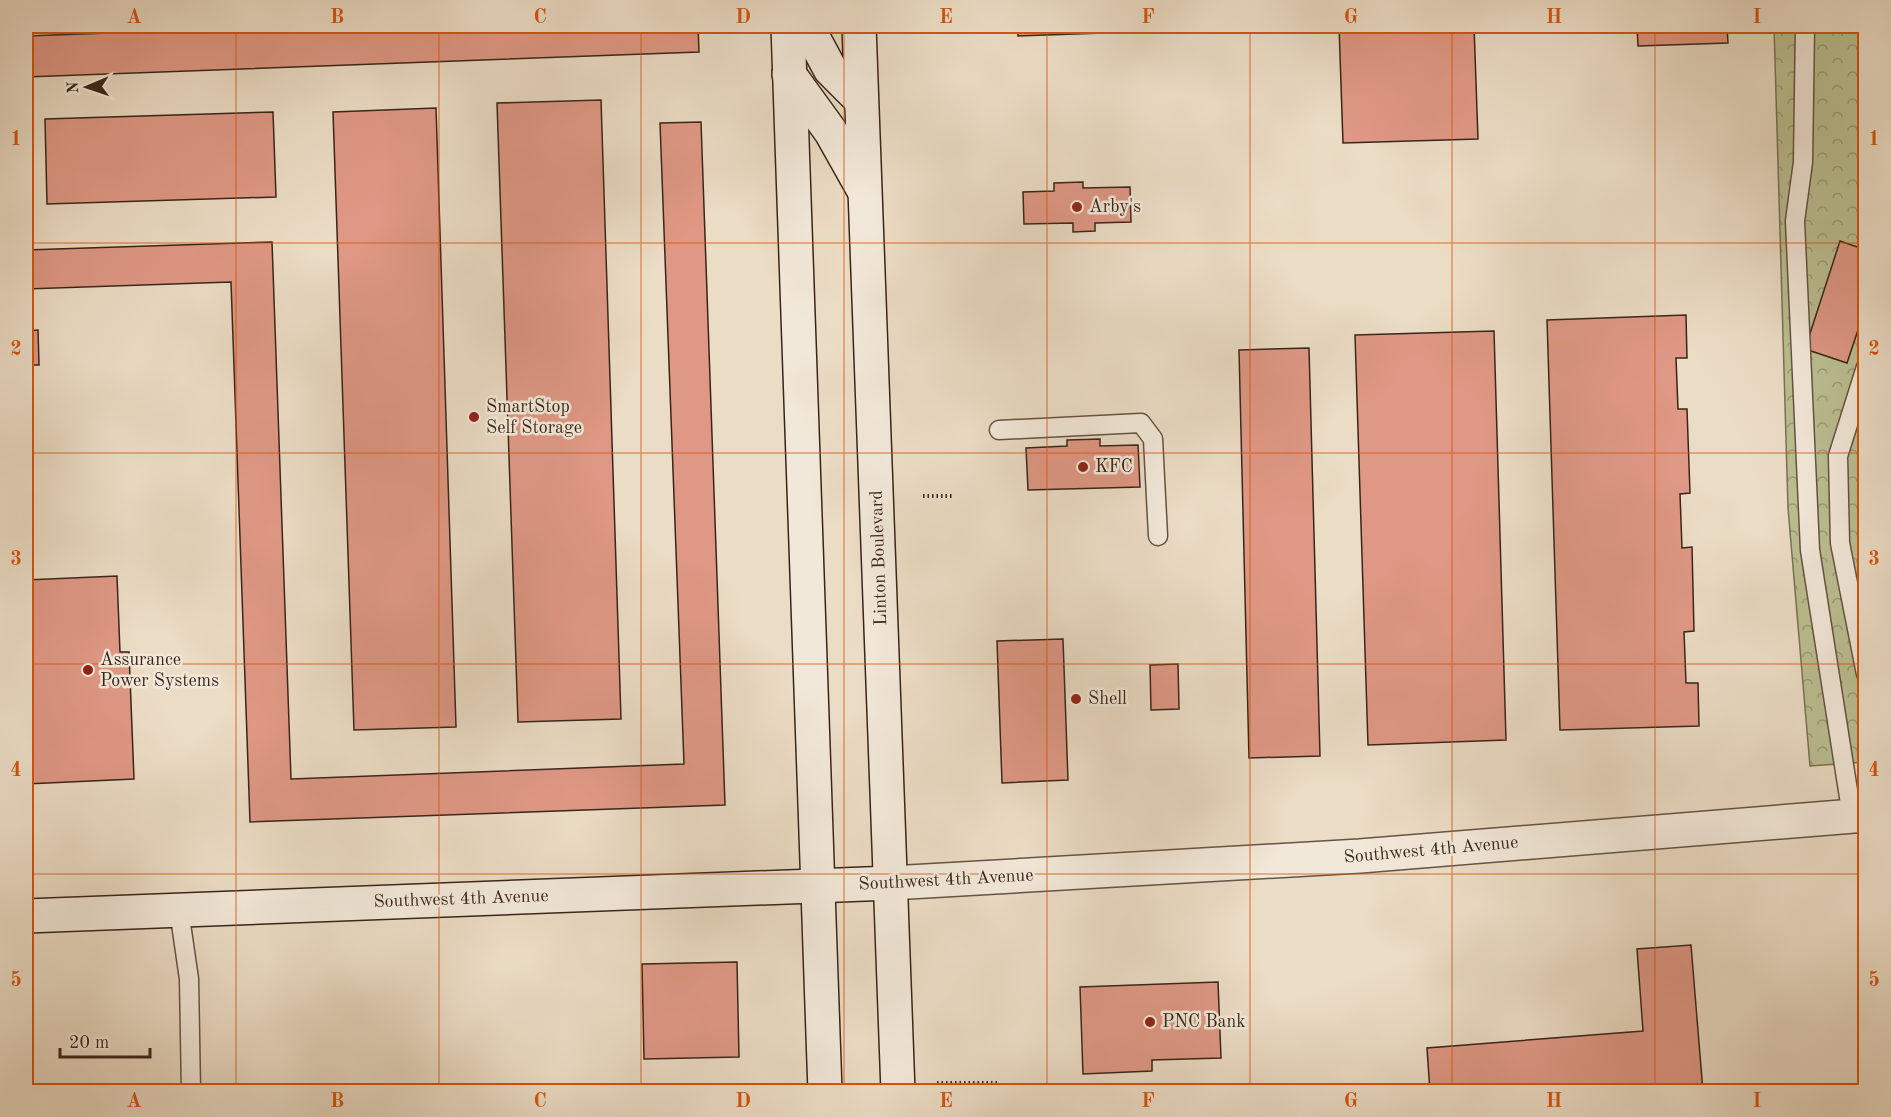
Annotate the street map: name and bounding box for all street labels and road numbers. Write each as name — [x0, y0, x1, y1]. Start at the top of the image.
street label: Linton Boulevard — [868, 490, 890, 626]
street label: Southwest 4th Avenue — [1343, 833, 1519, 867]
street label: Southwest 4th Avenue — [858, 866, 1034, 894]
street label: Southwest 4th Avenue — [373, 887, 549, 911]

